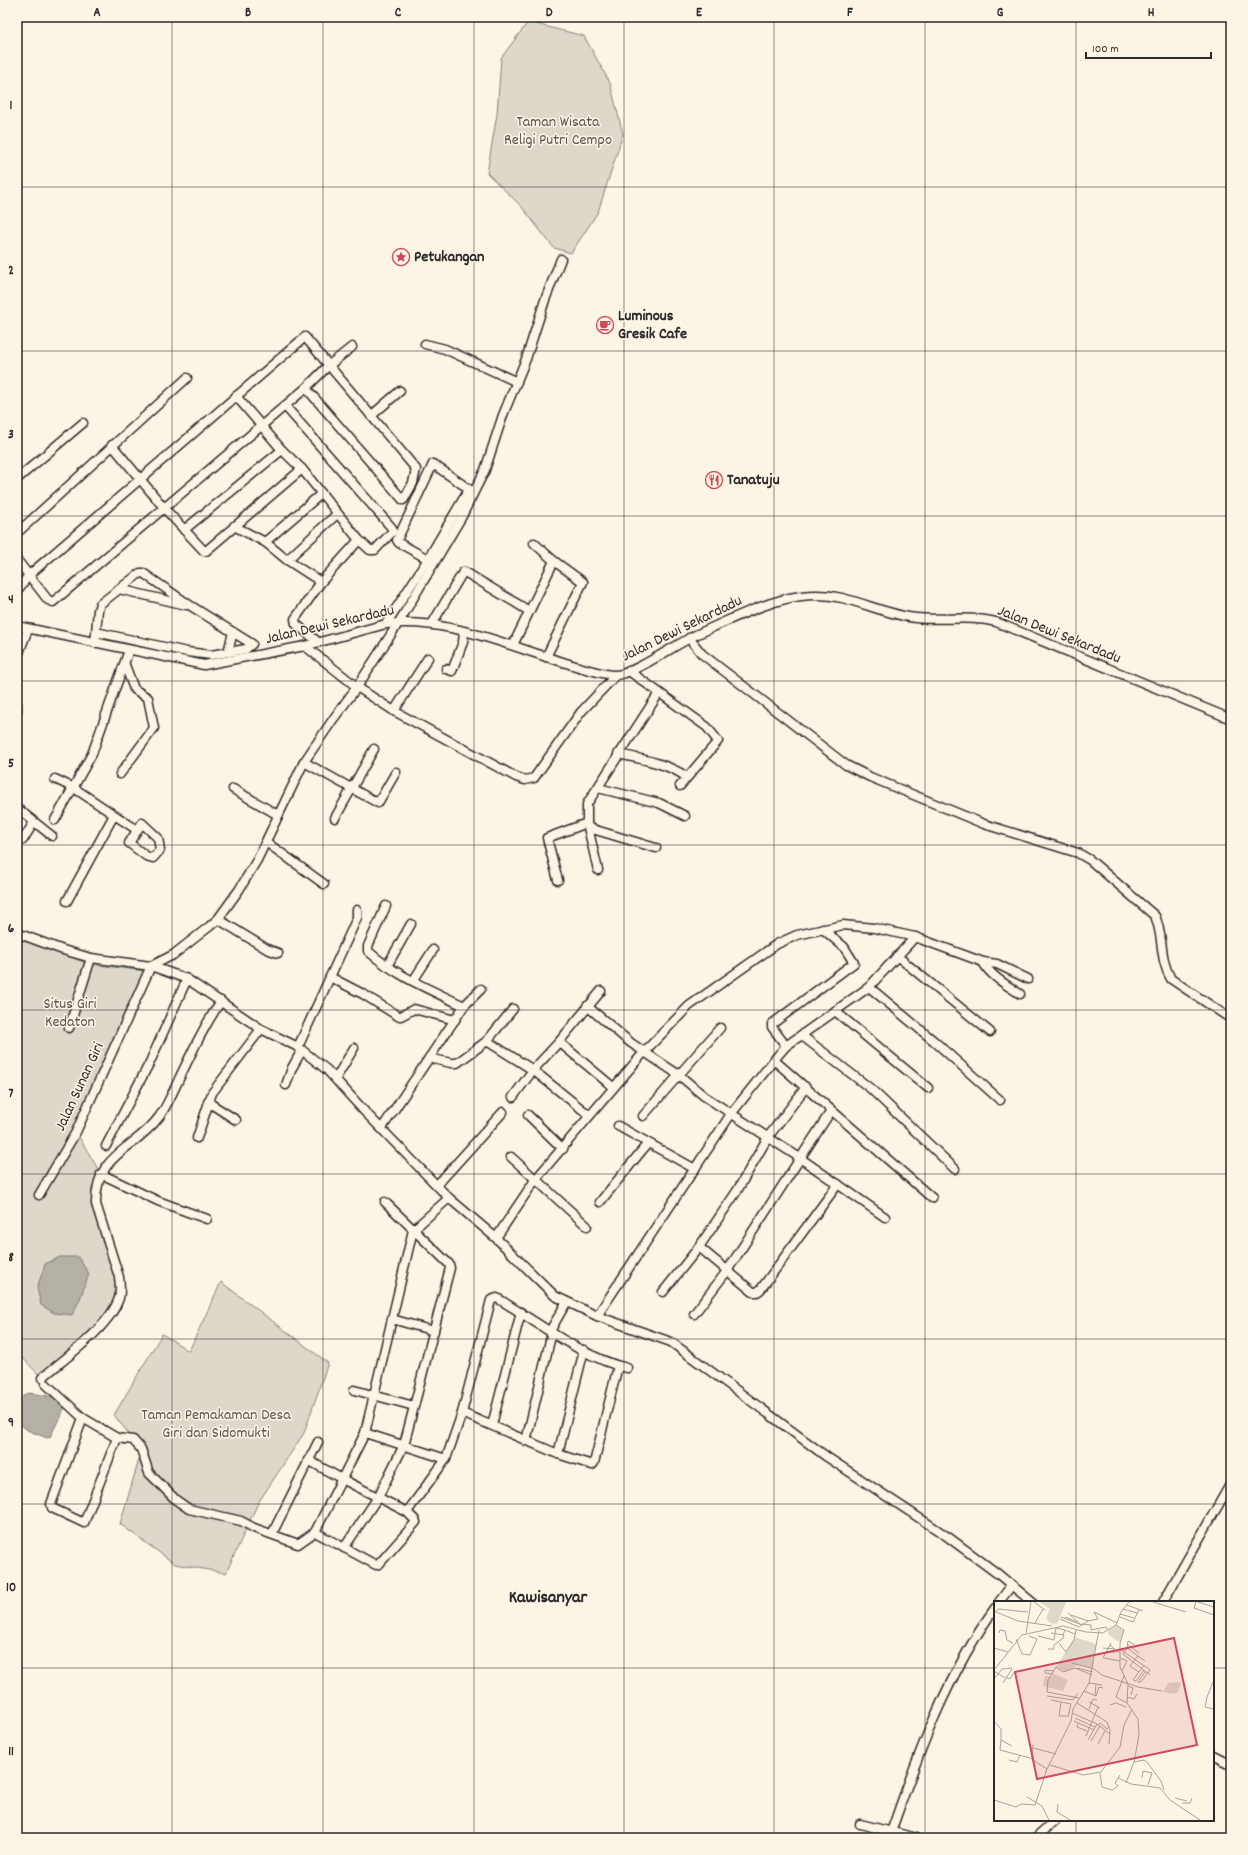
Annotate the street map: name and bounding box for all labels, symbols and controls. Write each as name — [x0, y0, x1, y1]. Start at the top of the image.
text: A — [93, 4, 101, 23]
text: B — [245, 4, 251, 23]
text: C — [395, 4, 402, 23]
text: D — [546, 4, 553, 23]
text: E — [696, 4, 703, 23]
text: F — [847, 4, 853, 23]
text: G — [997, 4, 1004, 23]
text: H — [1148, 4, 1155, 23]
scale bar — [1086, 34, 1211, 60]
text: 100 m — [1092, 41, 1119, 58]
text: 1 — [10, 97, 13, 116]
park label: Taman Wisata Religi Putri Cempo — [504, 111, 612, 152]
place label: Petukangan — [414, 246, 484, 269]
place icon: Petukangan — [391, 247, 411, 267]
text: 2 — [8, 262, 14, 281]
place label: Luminous Gresik Cafe — [618, 305, 687, 346]
cafe icon: Luminous Gresik Cafe — [595, 315, 615, 335]
text: 3 — [8, 426, 14, 445]
place label: Tanatuju — [727, 469, 780, 492]
restaurant icon: Tanatuju — [704, 470, 724, 490]
street label: Jalan Dewi Sekardadu — [618, 590, 746, 668]
text: 4 — [8, 591, 14, 610]
street label: Jalan Dewi Sekardadu — [263, 599, 397, 651]
street label: Jalan Dewi Sekardadu — [994, 600, 1124, 670]
text: 5 — [8, 755, 14, 774]
text: 6 — [8, 920, 15, 939]
park label: Situs Giri Kedaton — [43, 993, 97, 1034]
street label: Jalan Sunan Giri — [49, 1039, 111, 1135]
text: 7 — [9, 1085, 14, 1104]
text: 8 — [8, 1249, 14, 1268]
park label: Taman Pemakaman Desa Giri dan Sidomukti — [141, 1404, 291, 1445]
text: 9 — [8, 1414, 14, 1433]
text: 10 — [6, 1579, 16, 1598]
district label: Kawisanyar — [509, 1586, 588, 1611]
inset map — [994, 1601, 1214, 1821]
text: 11 — [8, 1743, 14, 1762]

